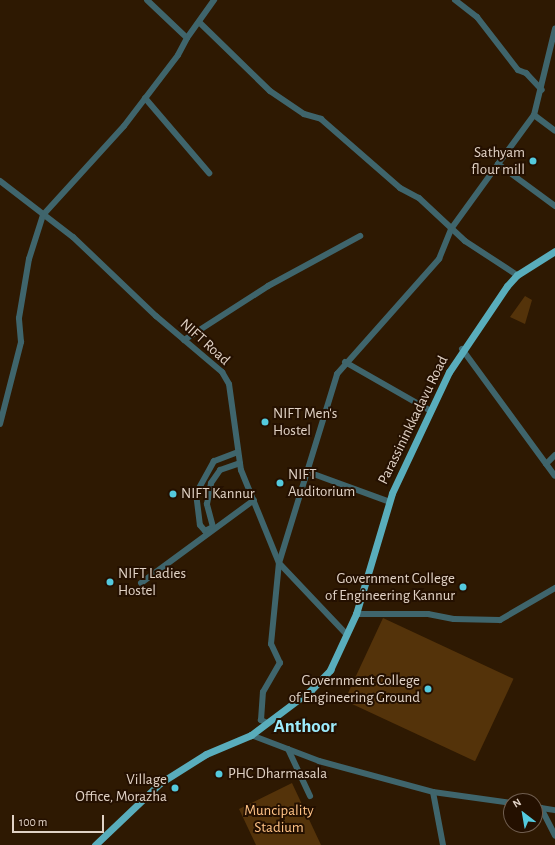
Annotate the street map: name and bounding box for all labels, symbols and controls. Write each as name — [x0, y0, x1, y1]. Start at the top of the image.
place label: Sathyam flour mill — [471, 143, 525, 178]
marker: Sathyam flour mill — [528, 156, 538, 166]
street label: NIFT Road — [176, 315, 234, 369]
street label: Parassininkkadavu Road — [374, 353, 452, 487]
place label: NIFT Men's Hostel — [273, 404, 337, 439]
marker: NIFT Men's Hostel — [260, 417, 270, 427]
place label: NIFT Auditorium — [288, 465, 355, 500]
marker: NIFT Auditorium — [275, 478, 285, 488]
place label: NIFT Kannur — [181, 485, 254, 503]
marker: NIFT Kannur — [168, 489, 178, 499]
place label: NIFT Ladies Hostel — [118, 564, 186, 599]
place label: Government College of Engineering Kannur — [325, 569, 455, 604]
marker: NIFT Ladies Hostel — [105, 577, 115, 587]
marker: Government College of Engineering Kannur — [458, 582, 468, 592]
place label: Government College of Engineering Ground — [289, 671, 420, 706]
marker: Government College of Engineering Ground — [423, 684, 433, 694]
district label: Anthoor — [273, 716, 337, 738]
place label: PHC Dharmasala — [228, 765, 327, 783]
marker: PHC Dharmasala — [213, 768, 225, 780]
place label: Village Office, Morazha — [75, 770, 167, 805]
marker: Village Office, Morazha — [170, 783, 180, 793]
north arrow — [503, 793, 543, 833]
text: N — [511, 796, 523, 810]
park label: Muncipality Stadium — [244, 801, 314, 836]
scale bar — [14, 807, 106, 833]
text: 100 m — [19, 816, 47, 828]

